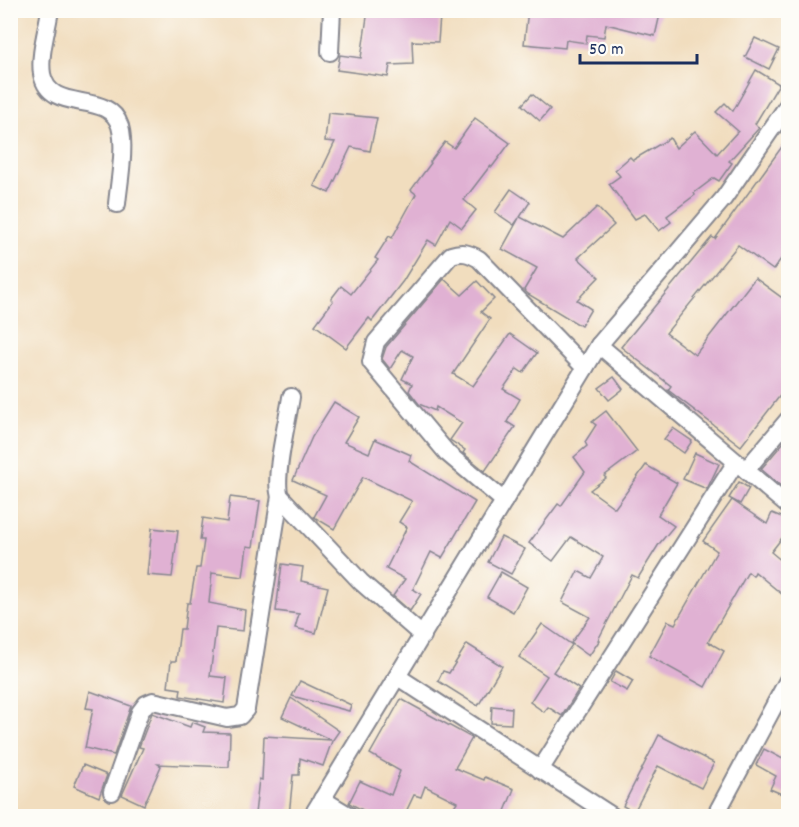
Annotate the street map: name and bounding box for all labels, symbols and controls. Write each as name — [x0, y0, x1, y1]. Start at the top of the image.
scale bar — [580, 27, 697, 65]
text: 50 m — [589, 38, 624, 63]

